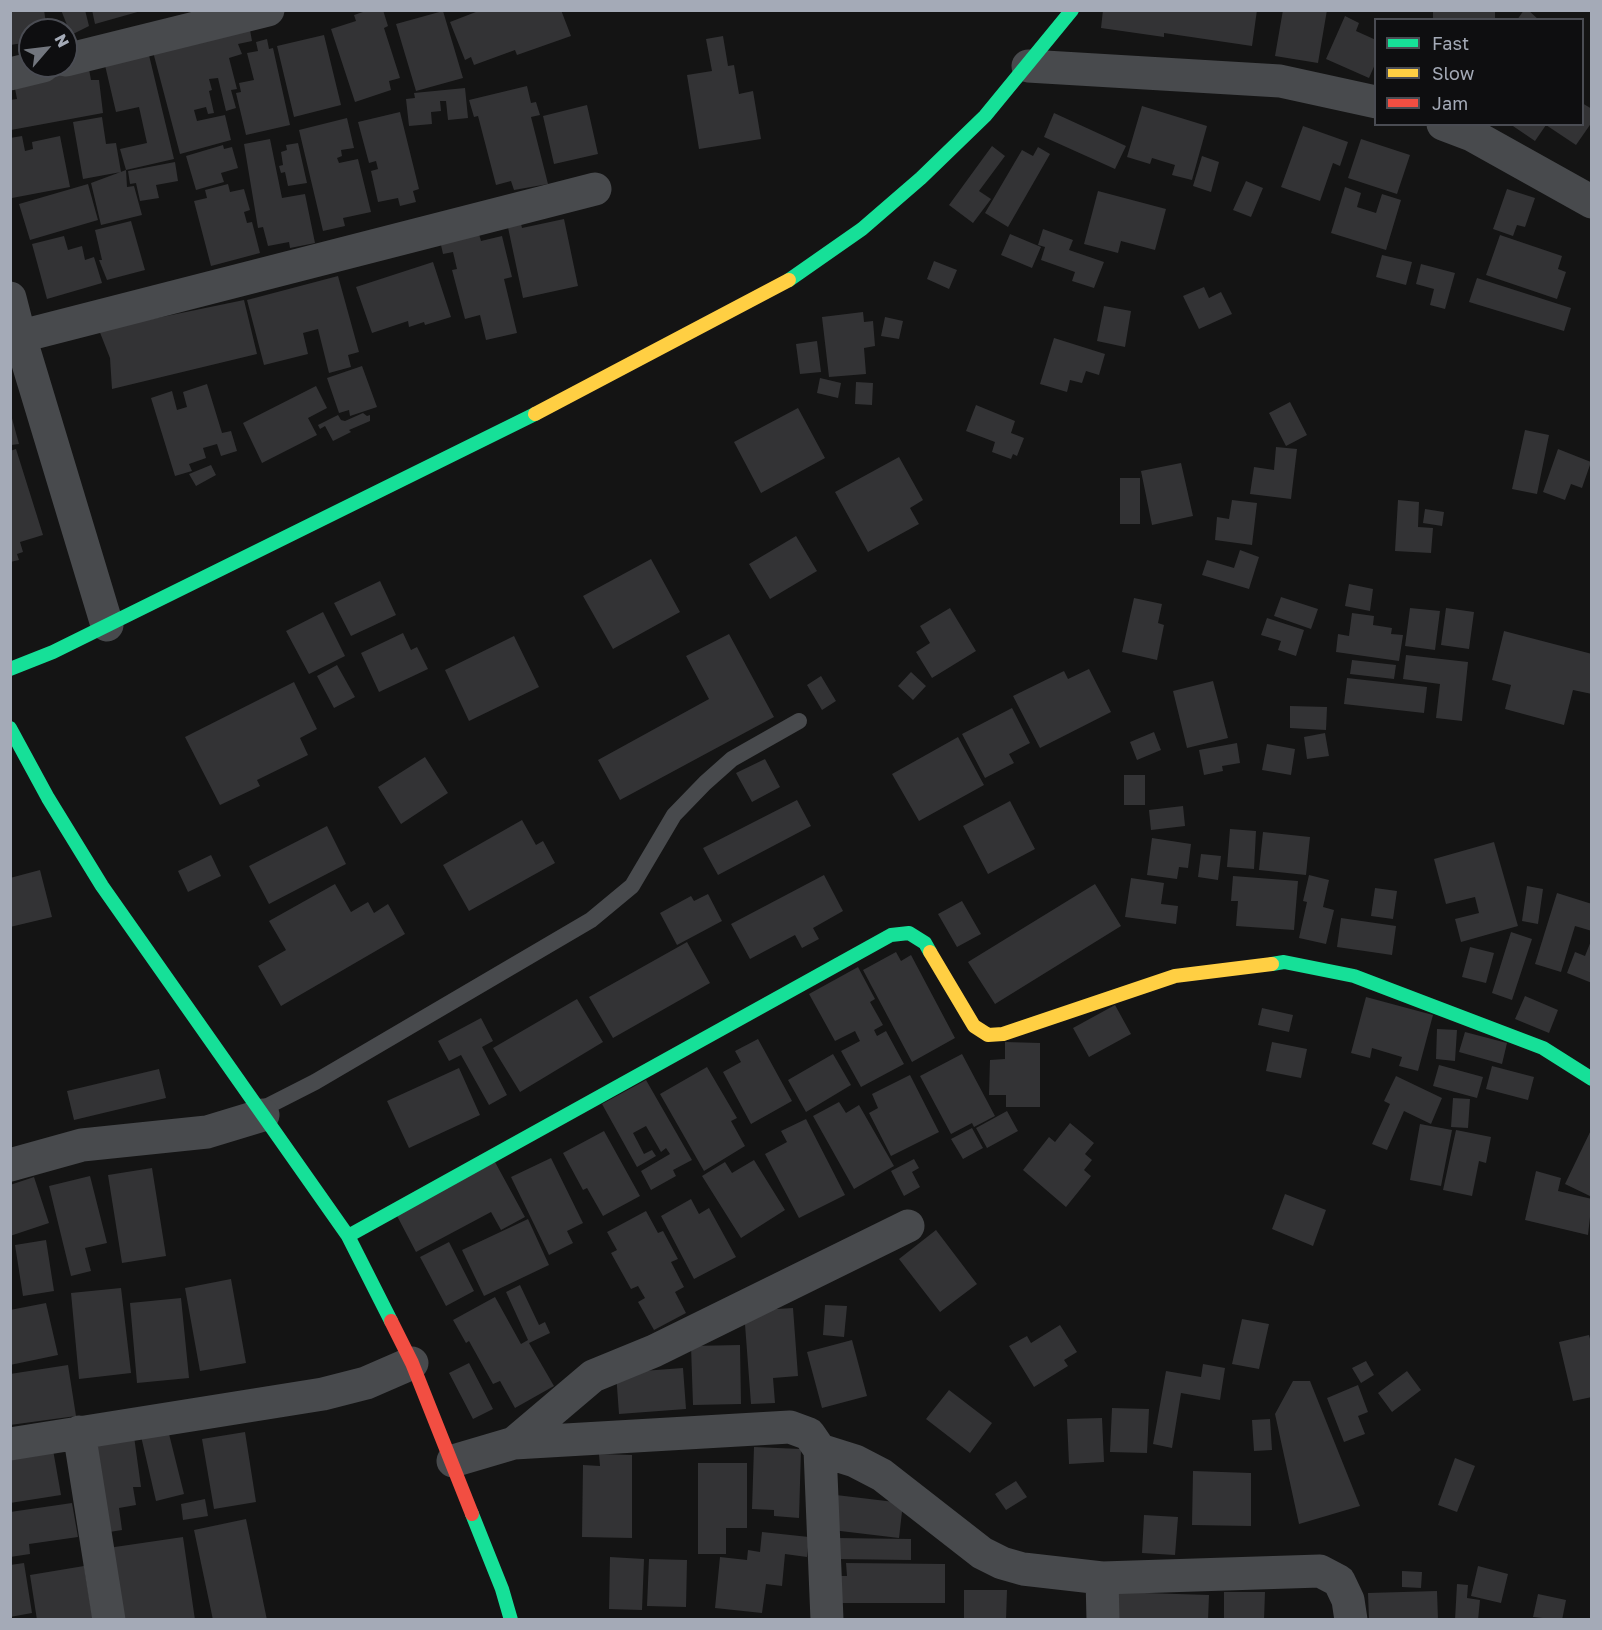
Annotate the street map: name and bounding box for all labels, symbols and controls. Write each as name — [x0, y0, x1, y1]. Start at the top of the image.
north arrow — [18, 18, 78, 78]
legend — [1374, 18, 1584, 126]
text: N — [50, 30, 74, 51]
text: Fast — [1432, 32, 1469, 54]
text: Slow — [1432, 62, 1474, 84]
text: Jam — [1432, 92, 1468, 114]

